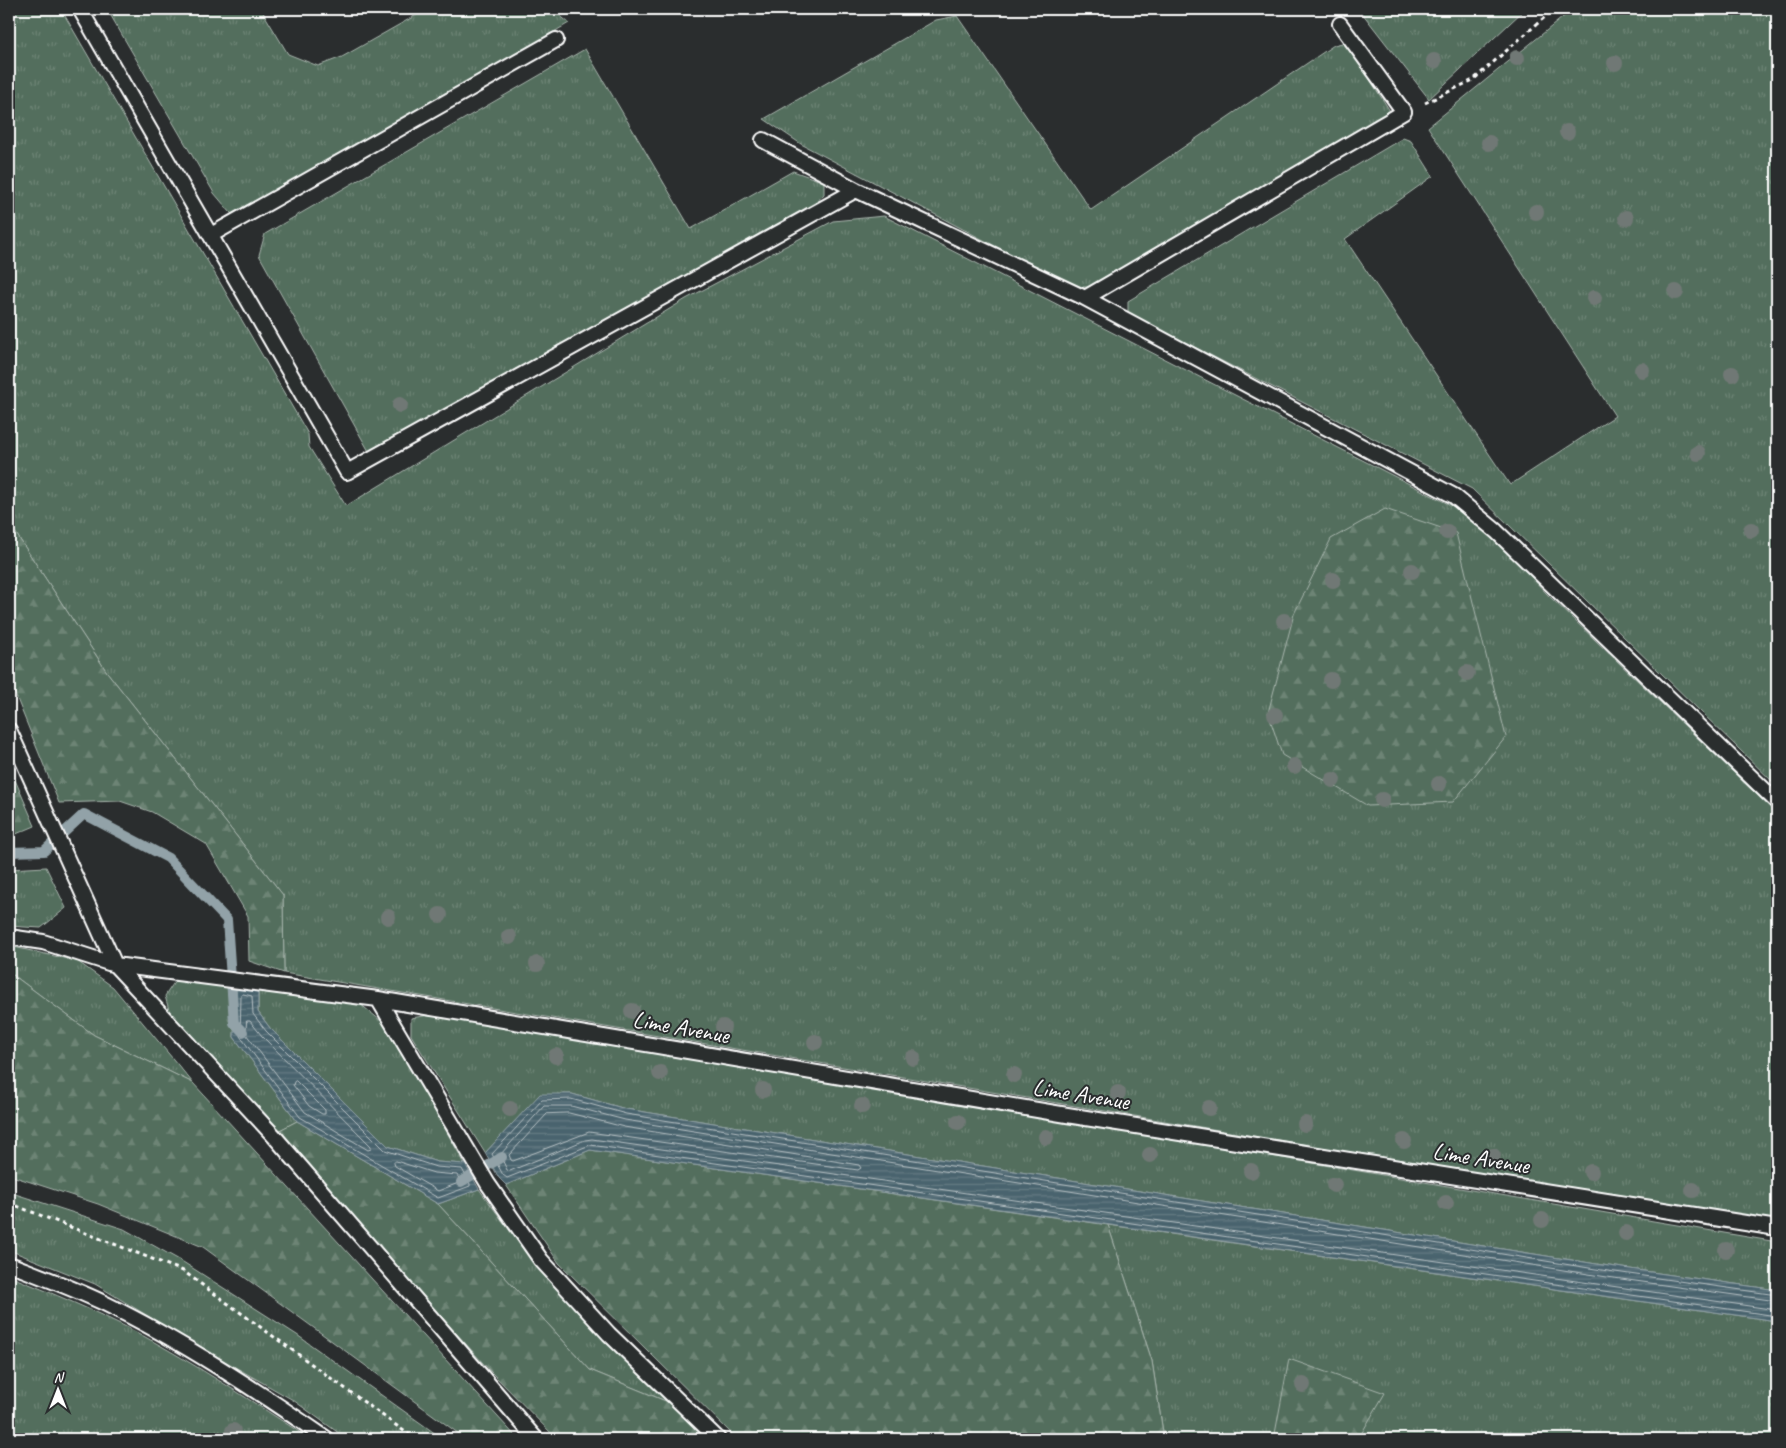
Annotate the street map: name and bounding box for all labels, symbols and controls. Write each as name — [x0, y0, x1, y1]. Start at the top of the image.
street label: Lime Avenue — [630, 1004, 734, 1051]
street label: Lime Avenue — [1031, 1072, 1134, 1117]
street label: Lime Avenue — [1431, 1136, 1534, 1181]
north arrow — [32, 1366, 82, 1416]
text: N — [54, 1369, 65, 1386]

